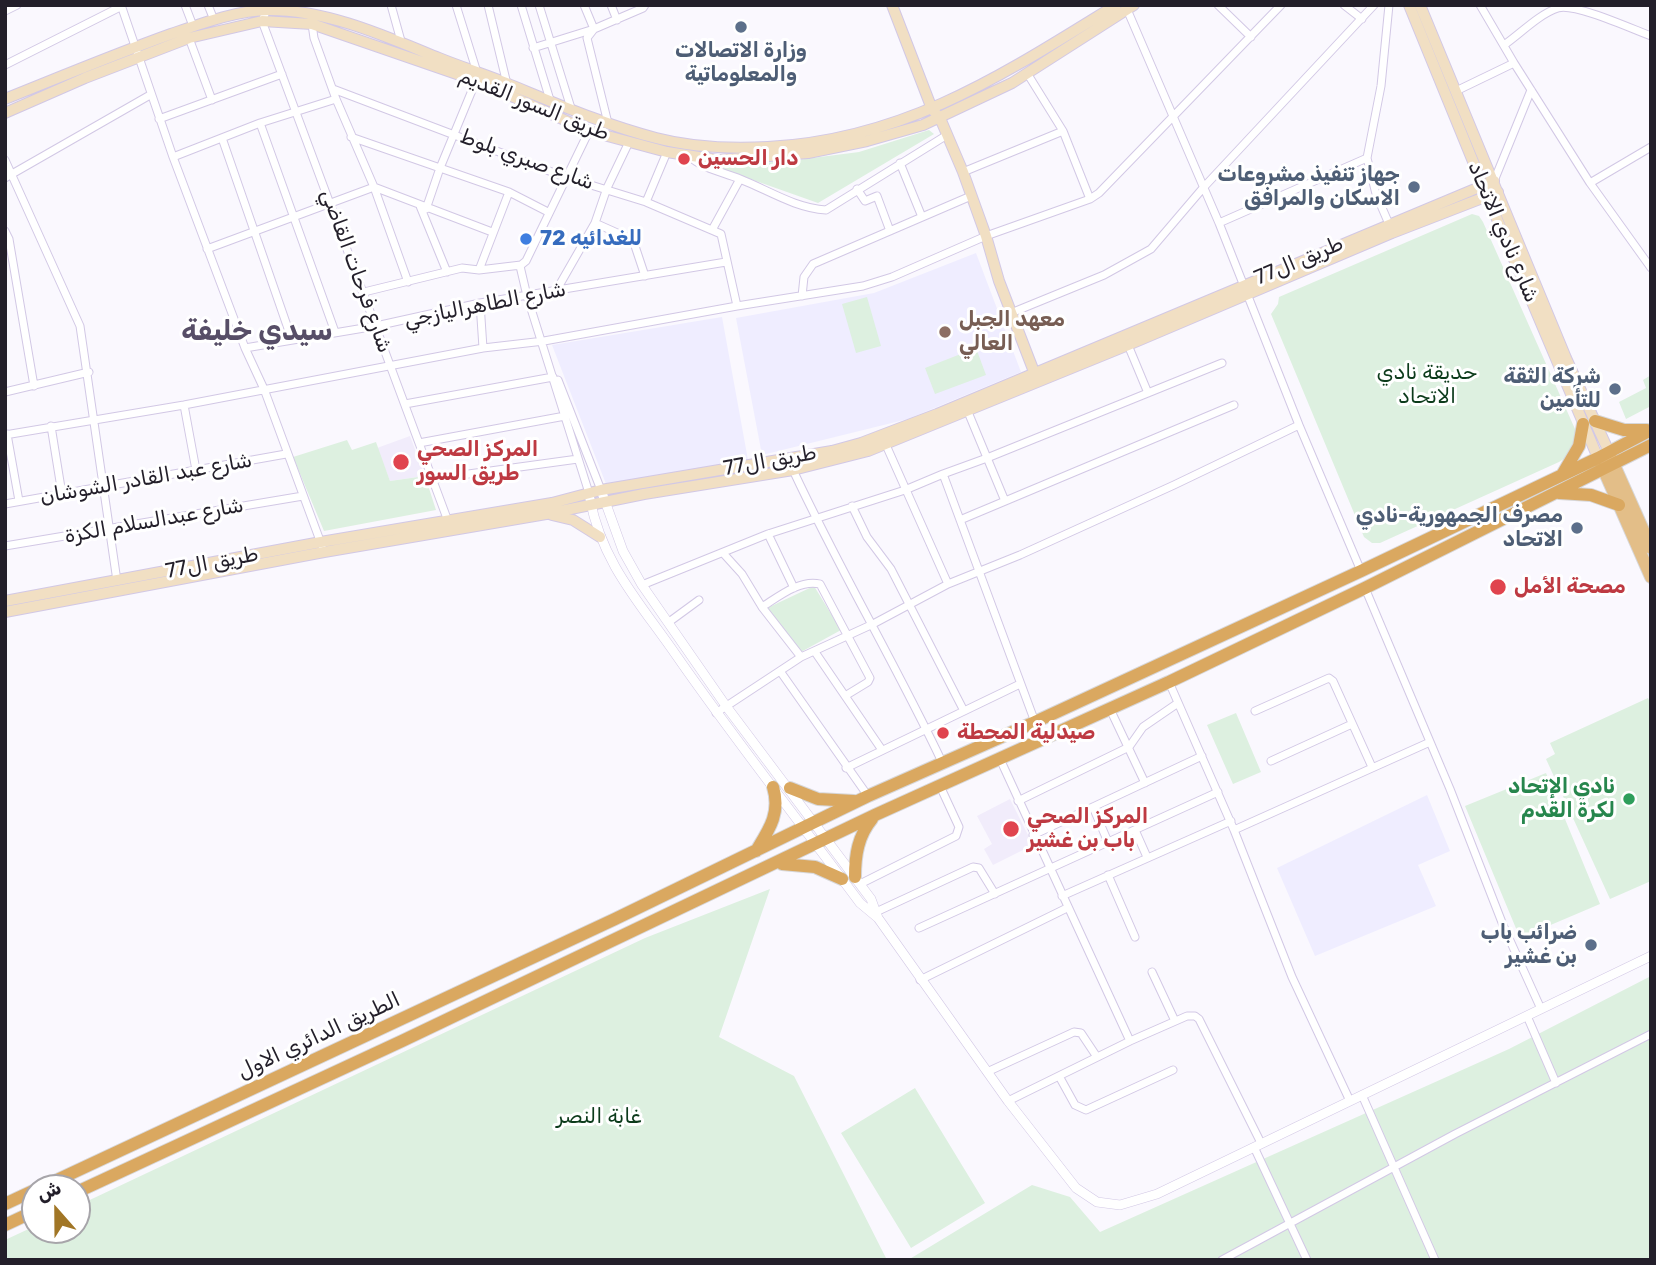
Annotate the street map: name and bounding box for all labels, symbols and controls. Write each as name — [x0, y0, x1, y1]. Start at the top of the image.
marker: وزارة الاتصالات والمعلوماتية — [733, 19, 749, 35]
place label: وزارة الاتصالات والمعلوماتية — [675, 38, 807, 88]
street label: طريق السور القديم — [455, 63, 613, 147]
street label: شارع صبري بلوط — [457, 124, 597, 196]
place label: دار الحسين — [698, 146, 798, 172]
marker: دار الحسين — [676, 151, 692, 167]
street label: شارع نادي الاتحاد — [1462, 158, 1544, 306]
place label: جهاز تنفيذ مشروعات الاسكان والمرافق — [1217, 162, 1400, 212]
marker: جهاز تنفيذ مشروعات الاسكان والمرافق — [1406, 179, 1422, 195]
street label: شارع فرحات القاضي — [315, 186, 397, 356]
place label: 72 للغدائيه — [540, 226, 642, 252]
marker: 72 للغدائيه — [518, 231, 534, 247]
street label: طريق ال77 — [1251, 231, 1347, 291]
street label: شارع الطاهراليازجي — [402, 277, 568, 333]
place label: معهد الجبل العالي — [959, 307, 1065, 357]
district label: سيدي خليفة — [181, 315, 333, 349]
marker: معهد الجبل العالي — [937, 324, 953, 340]
park label: حديقة نادي الاتحاد — [1377, 360, 1477, 410]
place label: شركة الثقة للتأمين — [1504, 364, 1601, 414]
marker: شركة الثقة للتأمين — [1607, 381, 1623, 397]
place label: المركز الصحي طريق السور — [417, 437, 538, 487]
street label: طريق ال77 — [722, 440, 818, 482]
street label: شارع عبد القادر الشوشان — [38, 448, 254, 510]
marker: المركز الصحي طريق السور — [391, 452, 411, 472]
street label: شارع عبدالسلام الكزة — [63, 493, 245, 549]
place label: مصرف الجمهورية-نادي الاتحاد — [1356, 503, 1563, 553]
marker: مصرف الجمهورية-نادي الاتحاد — [1569, 520, 1585, 536]
street label: طريق ال77 — [163, 542, 261, 584]
place label: مصحة الأمل — [1514, 574, 1626, 600]
marker: مصحة الأمل — [1488, 577, 1508, 597]
place label: صيدلية المحطة — [957, 720, 1095, 746]
marker: صيدلية المحطة — [935, 725, 951, 741]
place label: نادي الإتحاد لكرة القدم — [1508, 774, 1615, 824]
marker: نادي الإتحاد لكرة القدم — [1621, 791, 1637, 807]
place label: المركز الصحي باب بن غشير — [1027, 804, 1148, 854]
marker: المركز الصحي باب بن غشير — [1001, 819, 1021, 839]
place label: ضرائب باب بن غشير — [1480, 920, 1577, 970]
marker: ضرائب باب بن غشير — [1583, 937, 1599, 953]
street label: الطريق الدائري الاول — [234, 987, 404, 1085]
park label: غابة النصر — [556, 1104, 642, 1130]
north arrow — [21, 1174, 91, 1244]
text: ش — [34, 1176, 64, 1206]

